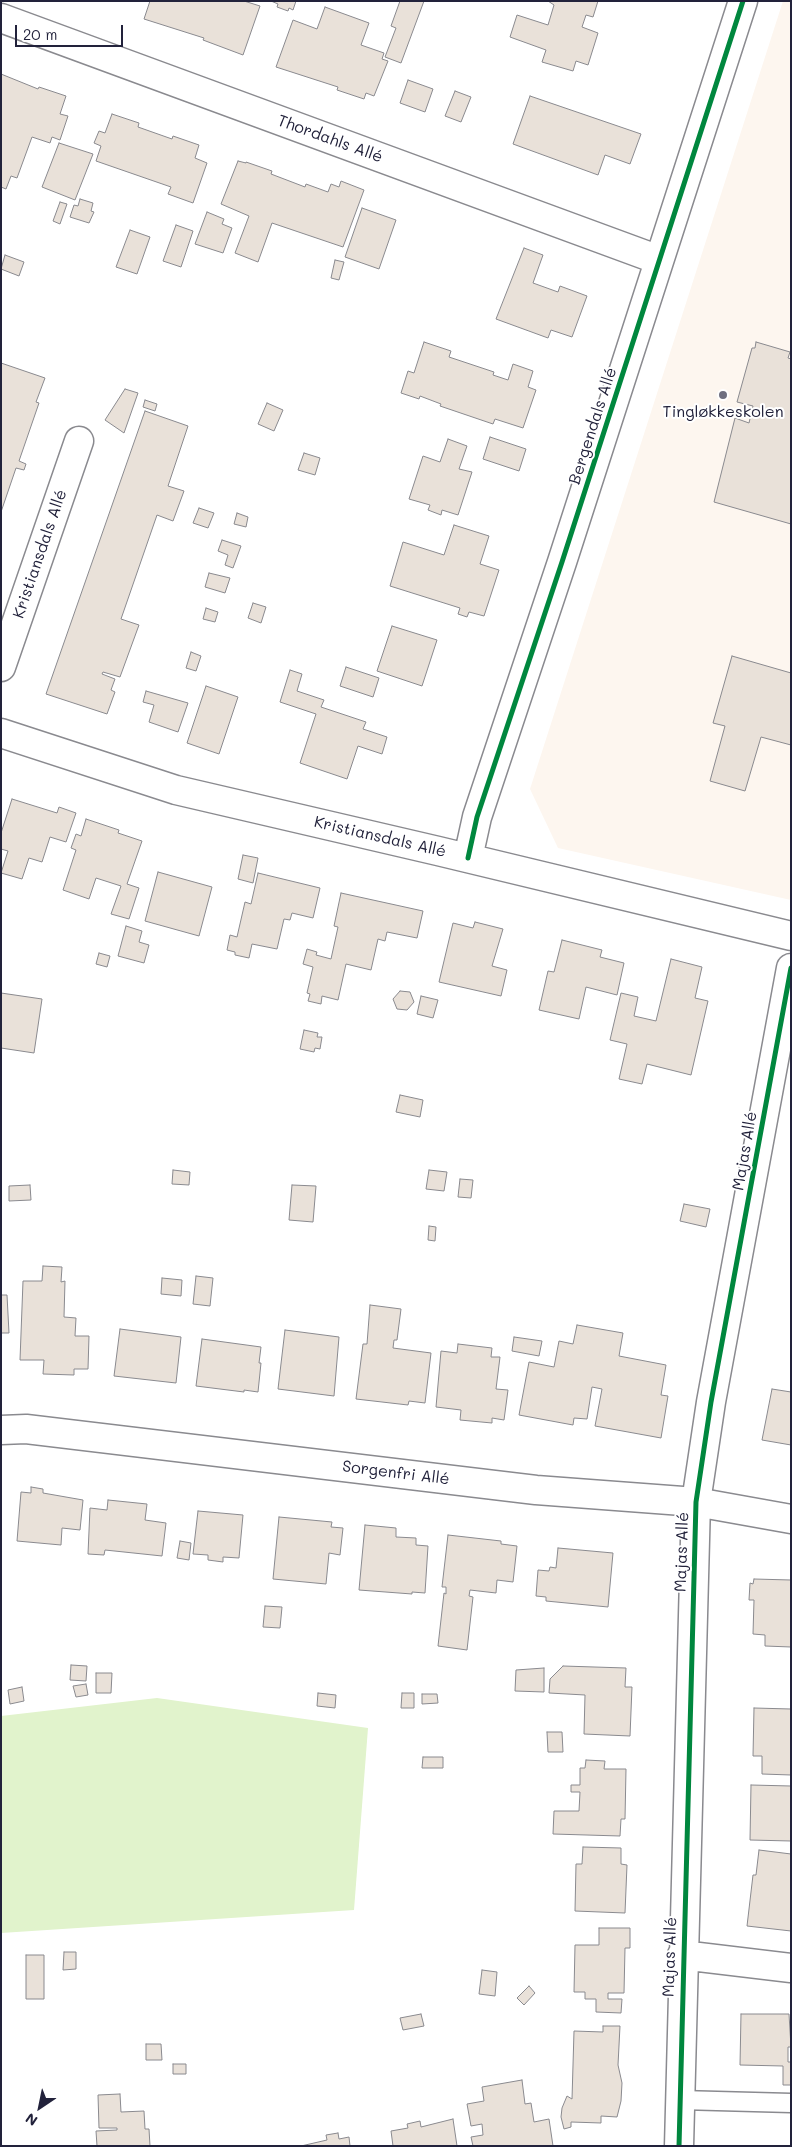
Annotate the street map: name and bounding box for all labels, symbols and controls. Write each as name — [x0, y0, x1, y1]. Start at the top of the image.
scale bar — [18, 15, 125, 47]
text: 20 m — [23, 24, 57, 44]
street label: Thordahls Allé — [275, 111, 385, 167]
street label: Bergendals Allé — [565, 365, 621, 487]
marker: Tingløkkeskolen — [717, 389, 729, 401]
place label: Tingløkkeskolen — [662, 402, 784, 422]
street label: Kristiansdals Allé — [9, 487, 71, 621]
street label: Kristiansdals Allé — [312, 812, 448, 862]
street label: Majas Allé — [729, 1110, 761, 1192]
street label: Sorgenfri Allé — [341, 1457, 451, 1489]
street label: Majas Allé — [671, 1512, 693, 1592]
street label: Majas Allé — [659, 1917, 681, 1997]
north arrow — [15, 2082, 65, 2132]
text: N — [22, 2109, 41, 2131]

